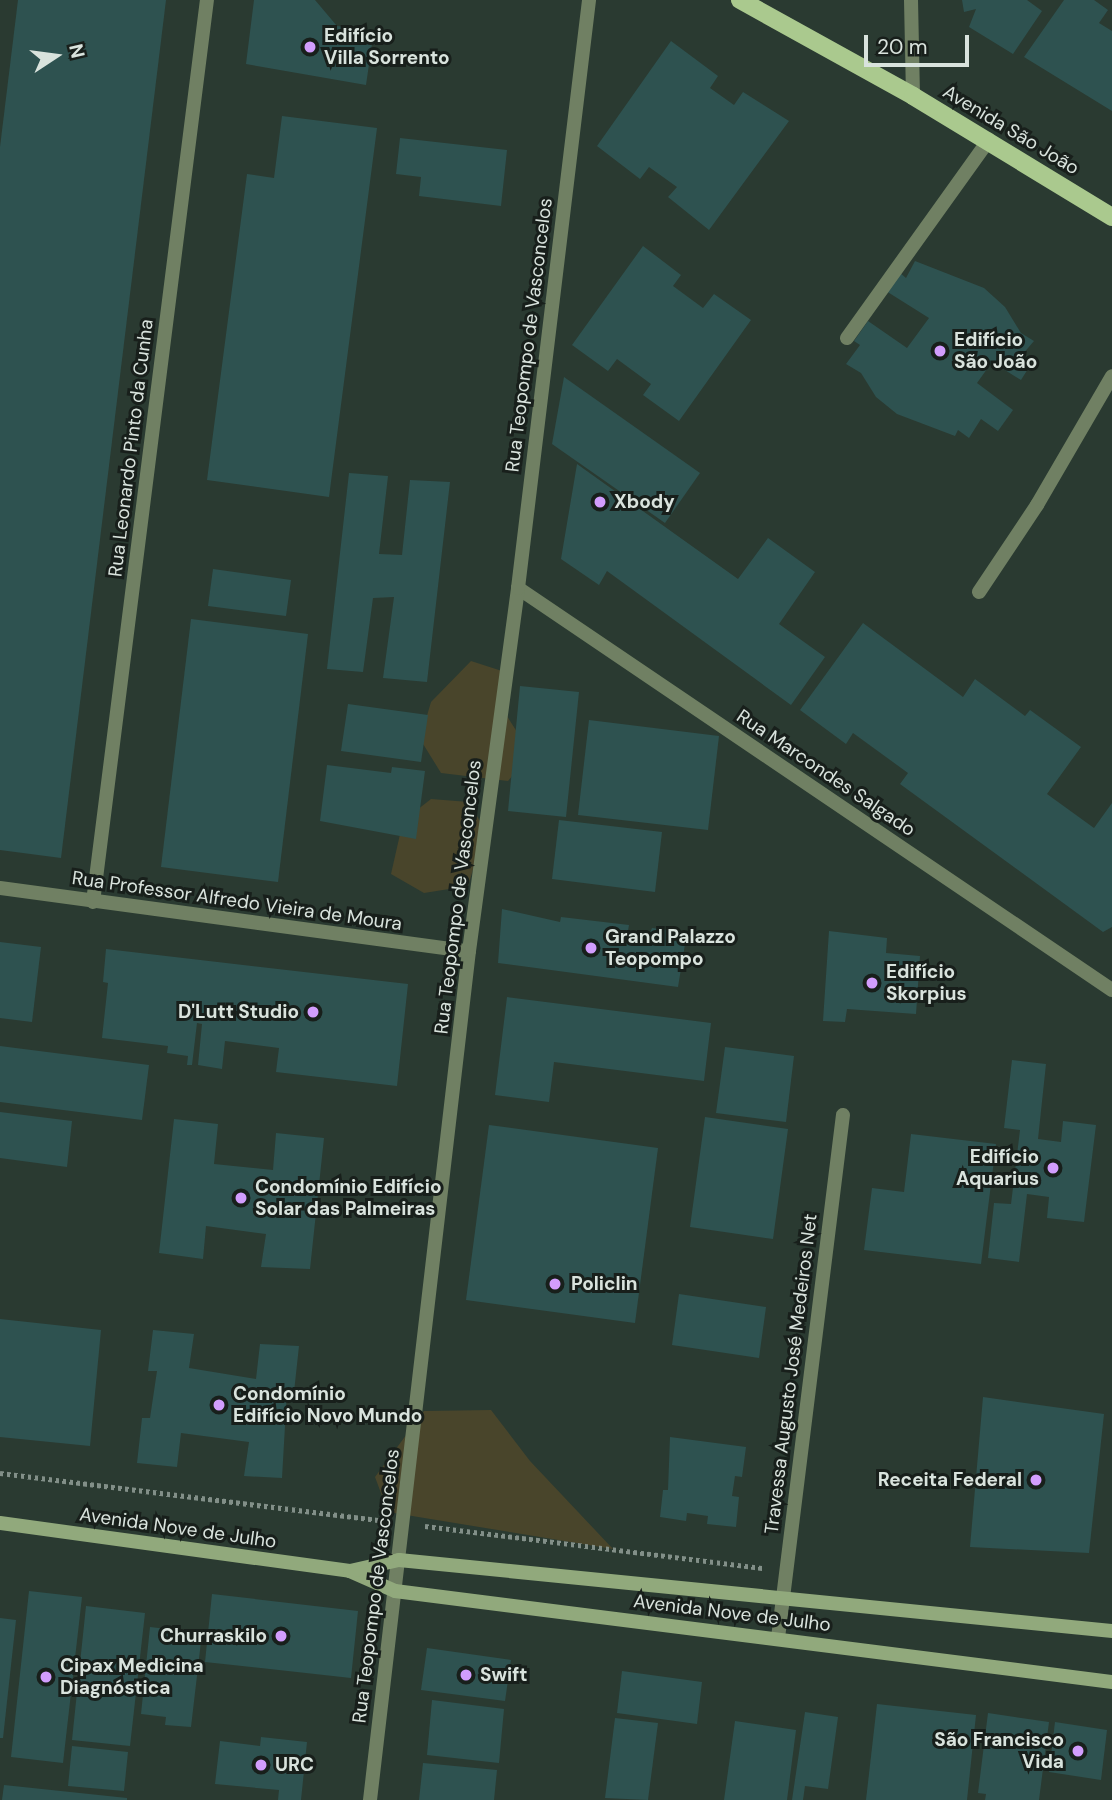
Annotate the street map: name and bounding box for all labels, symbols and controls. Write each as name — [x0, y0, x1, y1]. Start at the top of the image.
north arrow — [21, 21, 91, 91]
scale bar — [867, 21, 972, 65]
place label: Edifício Villa Sorrento — [324, 25, 450, 69]
text: 20 m — [877, 33, 928, 61]
marker: Edifício Villa Sorrento — [302, 39, 318, 55]
text: N — [63, 42, 91, 61]
street label: Avenida São João — [939, 80, 1083, 180]
street label: Rua Teopompo de Vasconcelos — [501, 197, 557, 473]
street label: Rua Leonardo Pinto da Cunha — [104, 318, 158, 578]
place label: Edifício São João — [954, 329, 1037, 373]
marker: Edifício São João — [932, 343, 948, 359]
place label: Xbody — [614, 491, 675, 513]
marker: Xbody — [592, 494, 608, 510]
street label: Rua Marcondes Salgado — [732, 705, 920, 841]
street label: Rua Teopompo de Vasconcelos — [430, 759, 486, 1035]
street label: Rua Professor Alfredo Vieira de Moura — [70, 867, 404, 935]
place label: Grand Palazzo Teopompo — [605, 926, 736, 970]
marker: Grand Palazzo Teopompo — [583, 940, 599, 956]
place label: Edifício Skorpius — [886, 961, 966, 1005]
marker: Edifício Skorpius — [864, 975, 880, 991]
place label: D'Lutt Studio — [178, 1001, 299, 1023]
marker: D'Lutt Studio — [305, 1004, 321, 1020]
place label: Edifício Aquarius — [956, 1146, 1039, 1190]
marker: Edifício Aquarius — [1045, 1160, 1061, 1176]
place label: Condomínio Edifício Solar das Palmeiras — [255, 1176, 441, 1220]
marker: Condomínio Edifício Solar das Palmeiras — [233, 1190, 249, 1206]
street label: Travessa Augusto José Medeiros Net — [760, 1213, 822, 1535]
place label: Policlin — [571, 1273, 638, 1295]
marker: Policlin — [545, 1274, 565, 1294]
place label: Condomínio Edifício Novo Mundo — [233, 1383, 422, 1427]
marker: Condomínio Edifício Novo Mundo — [211, 1397, 227, 1413]
street label: Rua Teopompo de Vasconcelos — [348, 1448, 404, 1724]
place label: Receita Federal — [878, 1469, 1022, 1491]
marker: Receita Federal — [1028, 1472, 1044, 1488]
street label: Avenida Nove de Julho — [78, 1503, 278, 1553]
street label: Avenida Nove de Julho — [632, 1590, 832, 1636]
place label: Churraskilo — [160, 1625, 267, 1647]
marker: Churraskilo — [273, 1628, 289, 1644]
place label: Cipax Medicina Diagnóstica — [60, 1655, 204, 1699]
place label: Swift — [480, 1664, 528, 1686]
marker: Swift — [458, 1667, 474, 1683]
marker: Cipax Medicina Diagnóstica — [38, 1669, 54, 1685]
place label: São Francisco Vida — [934, 1729, 1064, 1773]
marker: São Francisco Vida — [1070, 1743, 1086, 1759]
place label: URC — [275, 1754, 314, 1776]
marker: URC — [253, 1757, 269, 1773]

